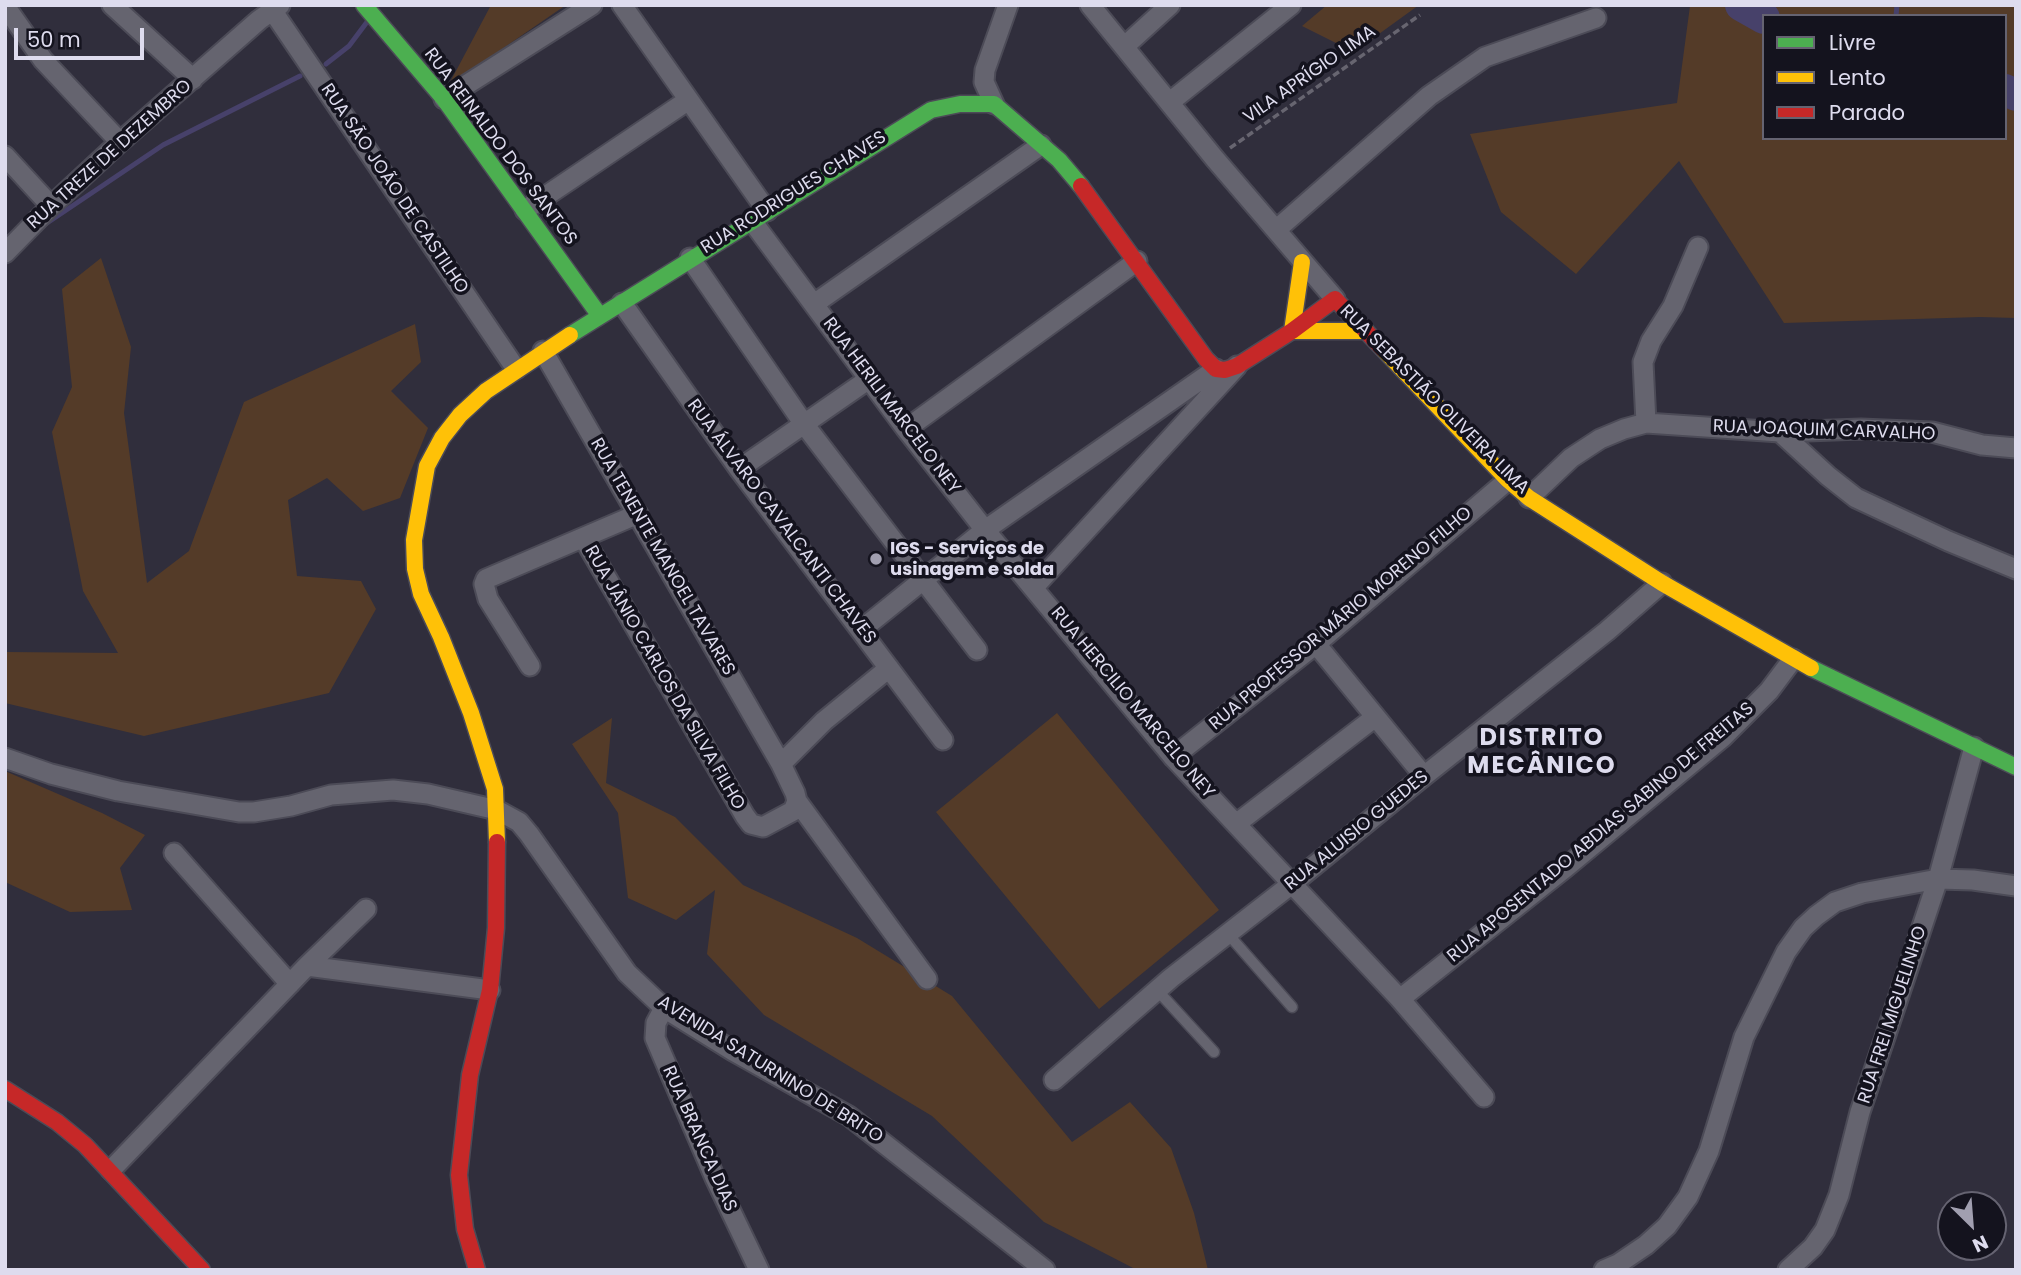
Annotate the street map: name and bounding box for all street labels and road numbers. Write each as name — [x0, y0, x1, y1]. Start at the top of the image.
street label: VILA APRÍGIO LIMA — [1240, 21, 1380, 129]
street label: RUA REINALDO DOS SANTOS — [419, 44, 581, 250]
street label: RUA TREZE DE DEZEMBRO — [24, 76, 196, 234]
street label: RUA SÃO JOÃO DE CASTILHO — [316, 80, 472, 298]
street label: RUA RODRIGUES CHAVES — [697, 127, 891, 259]
street label: RUA SEBASTIÃO OLIVEIRA LIMA — [1335, 301, 1533, 499]
street label: RUA HERILI MARCELO NEY — [818, 314, 964, 498]
street label: RUA ÁLVARO CAVALCANTI CHAVES — [682, 396, 880, 648]
street label: RUA JOAQUIM CARVALHO — [1712, 416, 1936, 446]
street label: RUA TENENTE MANOEL TAVARES — [585, 434, 739, 680]
street label: RUA PROFESSOR MÁRIO MORENO FILHO — [1205, 503, 1477, 735]
street label: RUA JÂNIO CARLOS DA SILVA FILHO — [579, 542, 749, 814]
street label: RUA HERCILIO MARCELO NEY — [1046, 603, 1218, 803]
street label: RUA APOSENTADO ABDIAS SABINO DE FREITAS — [1443, 698, 1759, 968]
street label: RUA ALUISIO GUEDES — [1281, 766, 1433, 896]
street label: RUA FREI MIGUELINHO — [1854, 924, 1932, 1106]
street label: AVENIDA SATURNINO DE BRITO — [653, 992, 887, 1148]
street label: RUA BRANCA DIAS — [657, 1063, 741, 1215]

